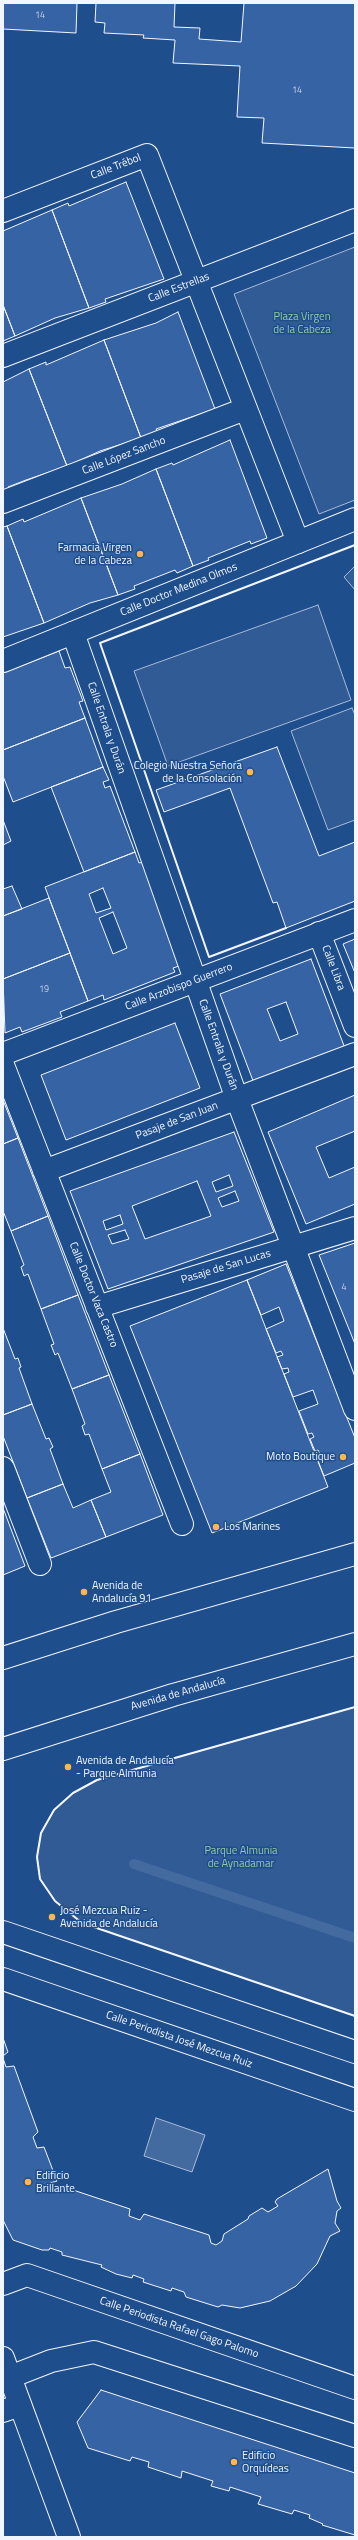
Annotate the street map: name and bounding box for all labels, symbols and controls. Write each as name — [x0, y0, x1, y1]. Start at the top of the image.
house number: 14 — [35, 11, 45, 21]
house number: 14 — [292, 86, 302, 96]
street label: Calle Trébol — [89, 151, 143, 183]
street label: Calle Estrellas — [146, 270, 212, 306]
park label: Plaza Virgen de la Cabeza — [273, 310, 331, 336]
street label: Calle López Sancho — [80, 434, 168, 478]
place label: Farmacia Virgen de la Cabeza — [58, 541, 132, 567]
marker: Farmacia Virgen de la Cabeza — [135, 549, 145, 559]
street label: Calle Doctor Medina Olmos — [119, 560, 239, 620]
street label: Calle Entrala y Durán — [84, 680, 128, 776]
place label: Colegio Nuestra Señora de la Consolación — [134, 759, 242, 785]
marker: Colegio Nuestra Señora de la Consolación — [245, 767, 255, 777]
street label: Calle Libra — [318, 944, 348, 992]
street label: Calle Arzobispo Guerrero — [124, 960, 234, 1014]
house number: 19 — [39, 985, 49, 995]
street label: Calle Entrala y Durán — [195, 998, 241, 1092]
street label: Pasaje de San Juan — [134, 1099, 220, 1143]
street label: Calle Doctor Vaca Castro — [66, 1240, 120, 1350]
street label: Pasaje de San Lucas — [180, 1247, 272, 1287]
house number: 4 — [341, 1283, 347, 1293]
place label: Moto Boutique — [266, 1450, 335, 1464]
marker: Moto Boutique — [338, 1452, 348, 1462]
place label: Los Marines — [224, 1520, 280, 1534]
marker: Los Marines — [211, 1522, 221, 1532]
place label: Avenida de Andalucía 91 — [92, 1579, 152, 1605]
marker: Avenida de Andalucía 91 — [79, 1587, 89, 1597]
street label: Avenida de Andalucía — [129, 1674, 227, 1714]
place label: Avenida de Andalucía - Parque Almunia — [76, 1754, 174, 1780]
marker: Avenida de Andalucía - Parque Almunia — [63, 1762, 73, 1772]
park label: Parque Almunia de Aynadamar — [204, 1844, 278, 1870]
place label: José Mezcua Ruiz - Avenida de Andalucía — [60, 1904, 158, 1930]
marker: José Mezcua Ruiz - Avenida de Andalucía — [47, 1912, 57, 1922]
street label: Calle Periodista José Mezcua Ruiz — [104, 2009, 254, 2071]
place label: Edificio Brillante — [36, 2169, 75, 2195]
marker: Edificio Brillante — [23, 2177, 33, 2187]
street label: Calle Periodista Rafael Gago Palomo — [98, 2295, 260, 2361]
place label: Edificio Orquídeas — [242, 2449, 289, 2475]
marker: Edificio Orquídeas — [229, 2457, 239, 2467]

